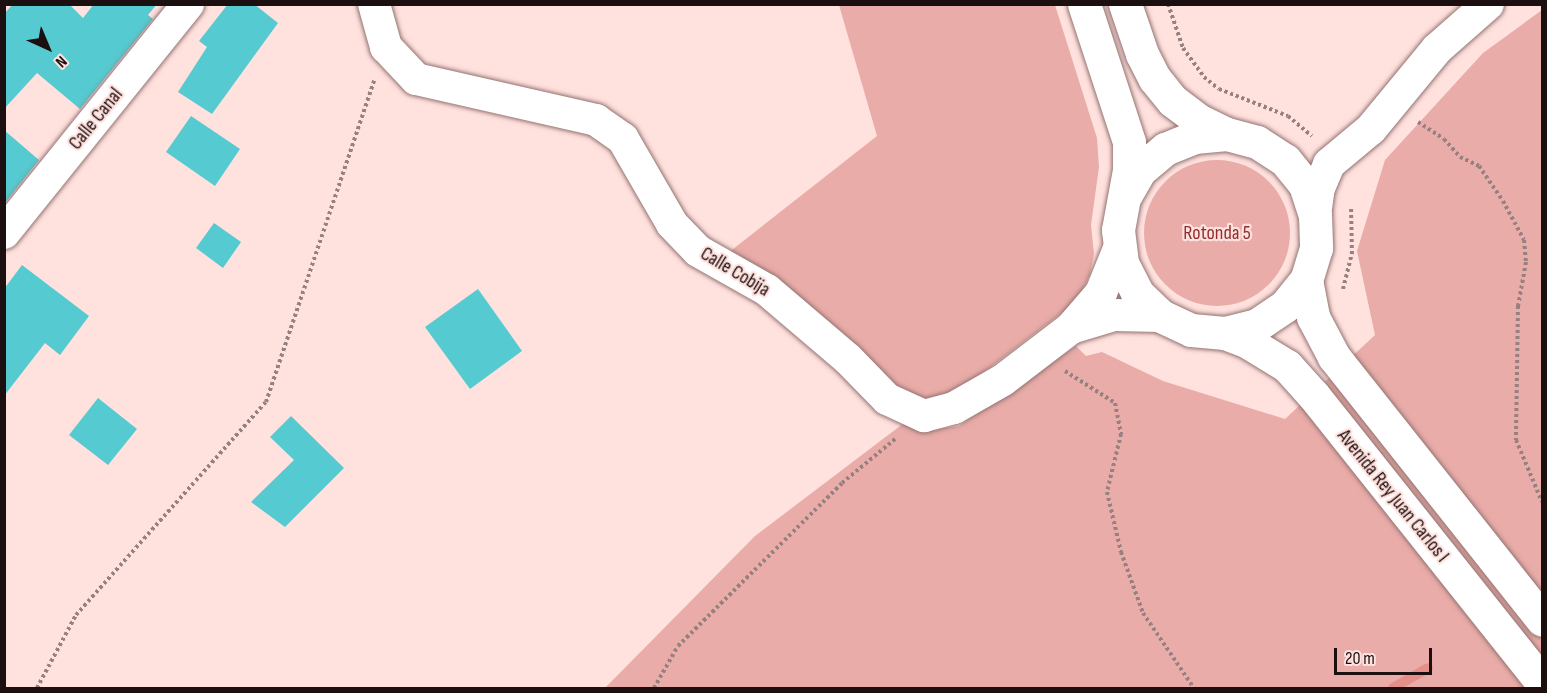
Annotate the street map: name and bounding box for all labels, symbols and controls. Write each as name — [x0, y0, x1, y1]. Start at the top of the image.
north arrow — [18, 18, 78, 78]
text: N — [51, 52, 71, 71]
street label: Calle Canal — [64, 83, 128, 155]
park label: Rotonda 5 — [1183, 221, 1251, 245]
street label: Calle Cobija — [696, 242, 774, 302]
street label: Avenida Rey Juan Carlos I — [1332, 425, 1454, 567]
scale bar — [1337, 636, 1434, 674]
text: 20 m — [1345, 648, 1375, 669]

